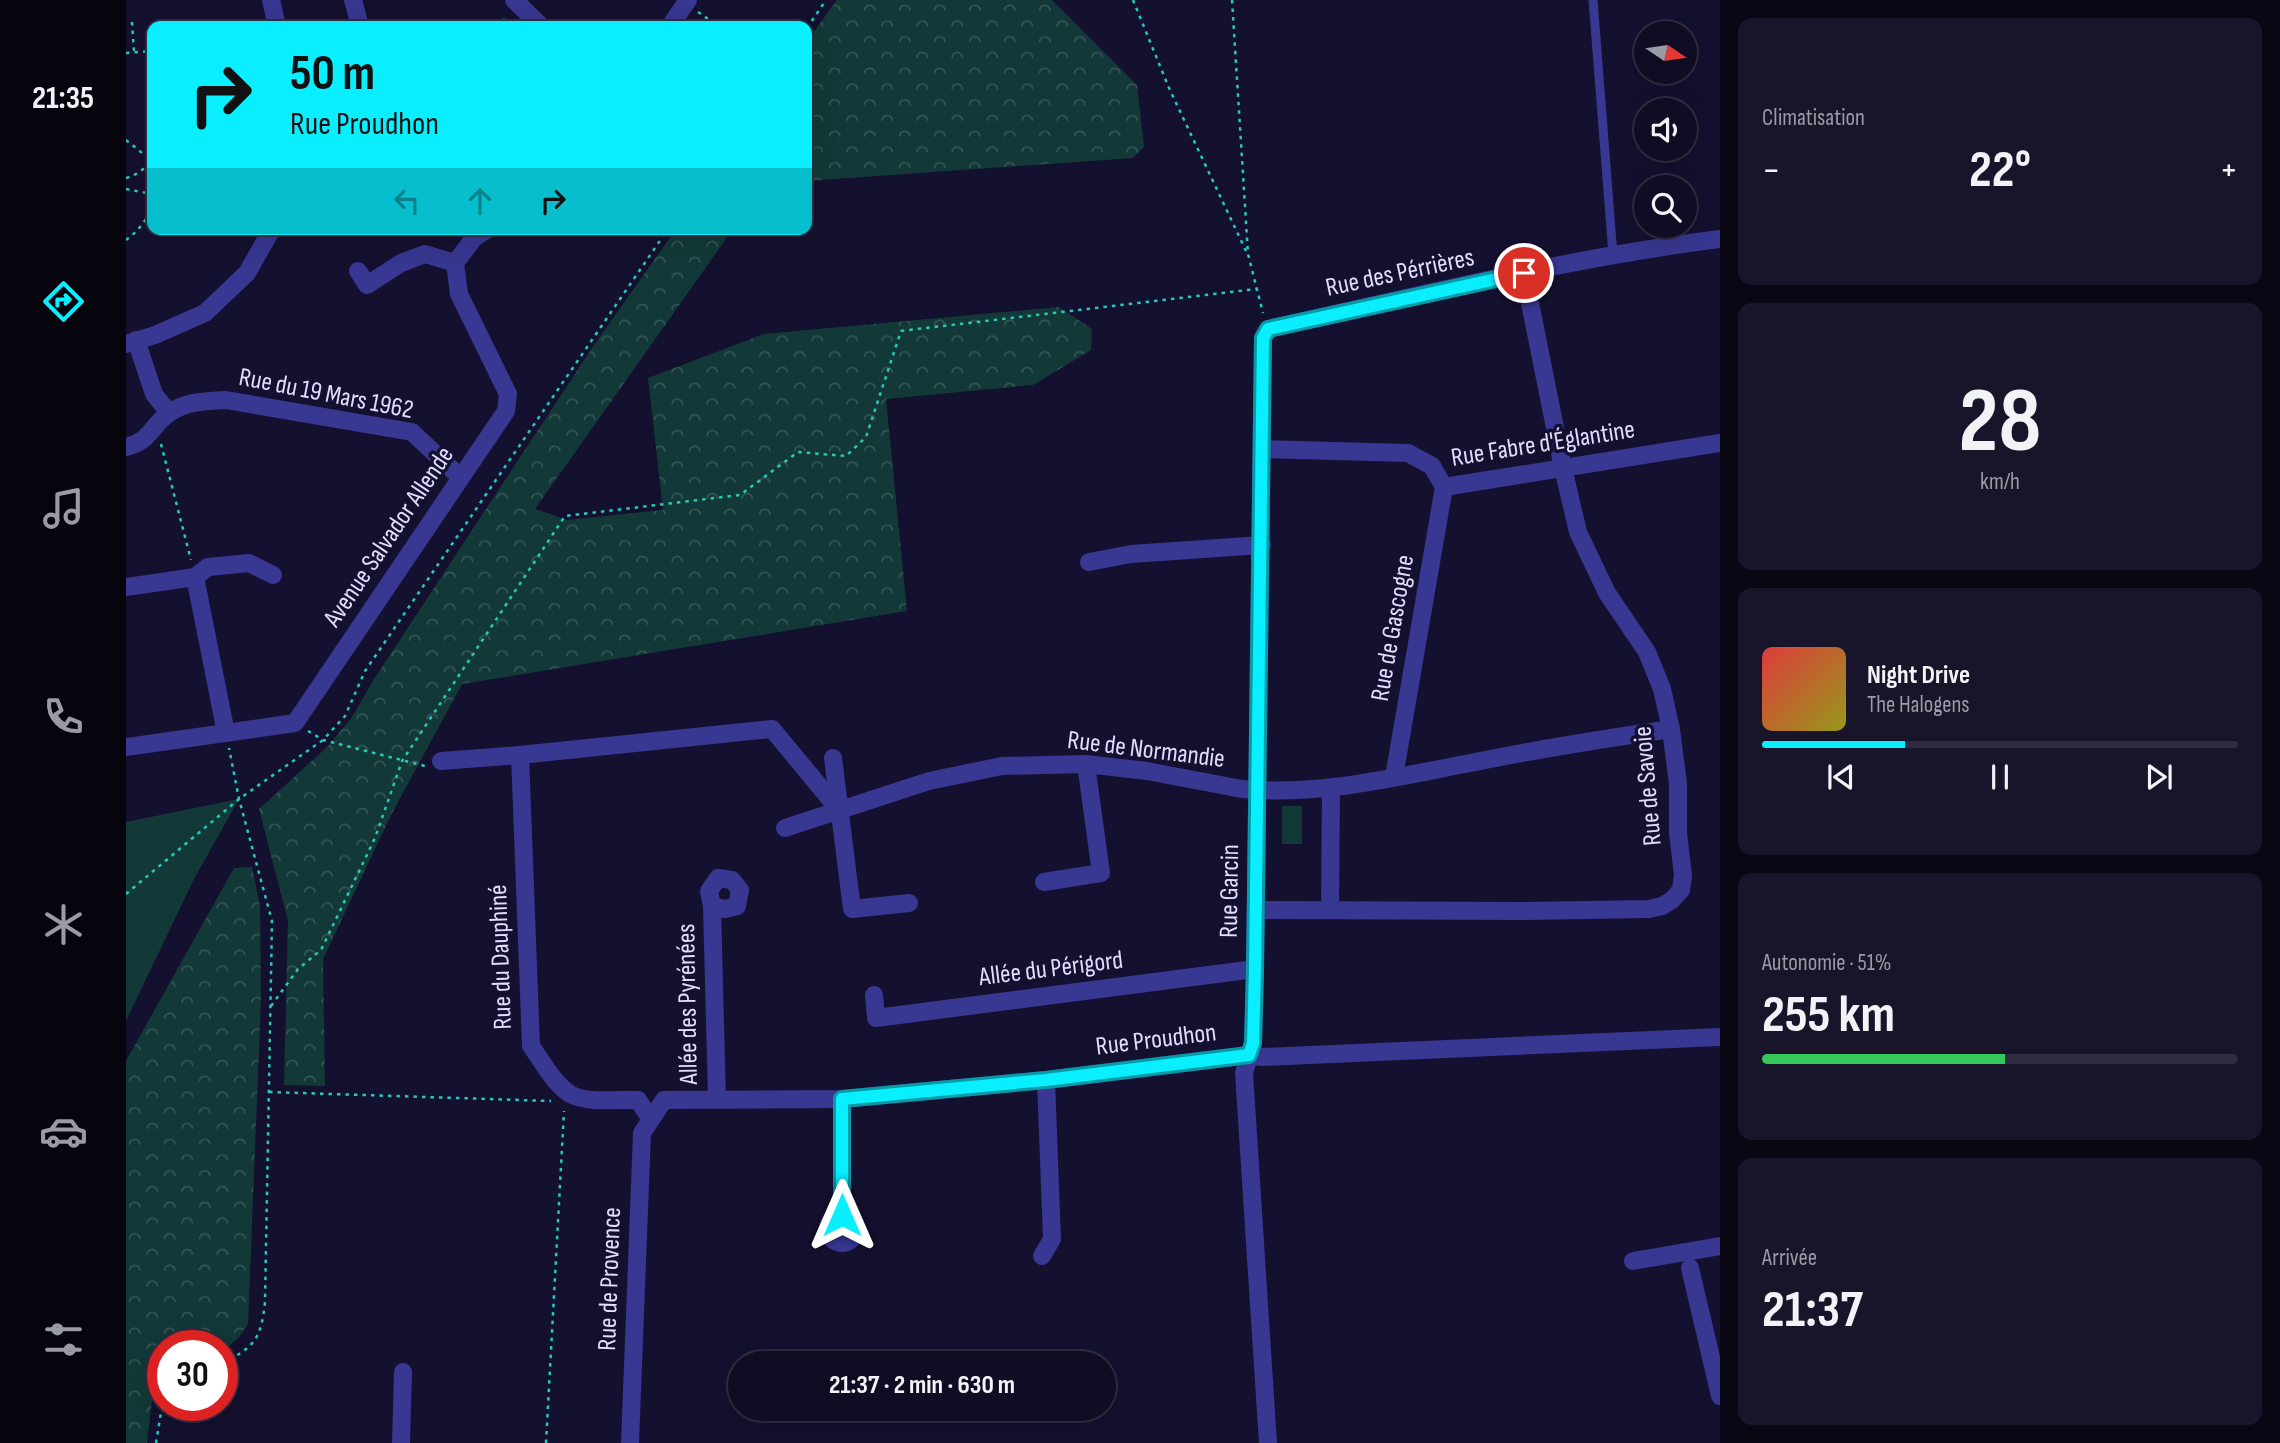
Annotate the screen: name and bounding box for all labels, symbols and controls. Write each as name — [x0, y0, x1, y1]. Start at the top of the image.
north arrow — [1634, 21, 1698, 84]
map controls — [1634, 21, 1697, 238]
text: 50 m — [290, 45, 375, 104]
icon: right — [175, 49, 266, 140]
text: 21:35 — [32, 79, 94, 118]
button: sound — [1634, 98, 1697, 161]
text: Climatisation — [1762, 104, 1865, 132]
text: Rue Proudhon — [290, 105, 439, 144]
text: 22° — [1969, 139, 2031, 202]
text: − — [1762, 148, 1781, 193]
text: + — [2219, 148, 2238, 193]
button: search — [1634, 175, 1697, 238]
icon: left — [388, 182, 426, 220]
icon: ahead — [461, 182, 499, 220]
icon: right — [534, 182, 572, 220]
street label: Rue des Pérrières — [1323, 242, 1477, 304]
pin — [1494, 243, 1554, 303]
icon: arrive — [1505, 254, 1543, 292]
icon: directions — [39, 277, 88, 326]
street label: Rue du 19 Mars 1962 — [236, 362, 416, 426]
text: 28 — [1959, 368, 2041, 477]
street label: Rue Fabre d'Églantine — [1449, 414, 1637, 474]
street label: Avenue Salvador Allende — [317, 441, 461, 634]
text: km/h — [1980, 468, 2020, 496]
icon: music — [39, 484, 88, 533]
street label: Rue de Gascogne — [1365, 552, 1421, 704]
text: Night Drive — [1867, 660, 1970, 691]
text: The Halogens — [1867, 691, 1970, 719]
icon: phone — [39, 692, 88, 741]
street label: Rue de Normandie — [1066, 725, 1226, 775]
street label: Rue de Savoie — [1627, 725, 1669, 847]
icon: previous — [1822, 758, 1860, 796]
icon: pause — [1981, 758, 2019, 796]
icon: next — [2140, 758, 2178, 796]
street label: Rue Garcin — [1214, 844, 1246, 938]
street label: Rue du Dauphiné — [483, 884, 519, 1030]
icon: climate — [39, 900, 88, 949]
street label: Allée des Pyrénées — [671, 923, 705, 1086]
street label: Allée du Périgord — [976, 945, 1125, 993]
text: Autonomie · 51% — [1762, 949, 1891, 977]
text: 255 km — [1762, 984, 1895, 1047]
street label: Rue Proudhon — [1094, 1017, 1218, 1063]
icon: car — [39, 1107, 88, 1156]
position arrow — [805, 1178, 879, 1252]
street label: Rue de Provence — [592, 1207, 628, 1351]
text: Arrivée — [1762, 1244, 1817, 1272]
text: 21:37 — [1762, 1279, 1863, 1342]
icon: filters — [39, 1315, 88, 1364]
speed limit sign: 30 — [147, 1330, 238, 1421]
text: 21:37 · 2 min · 630 m — [829, 1370, 1015, 1401]

